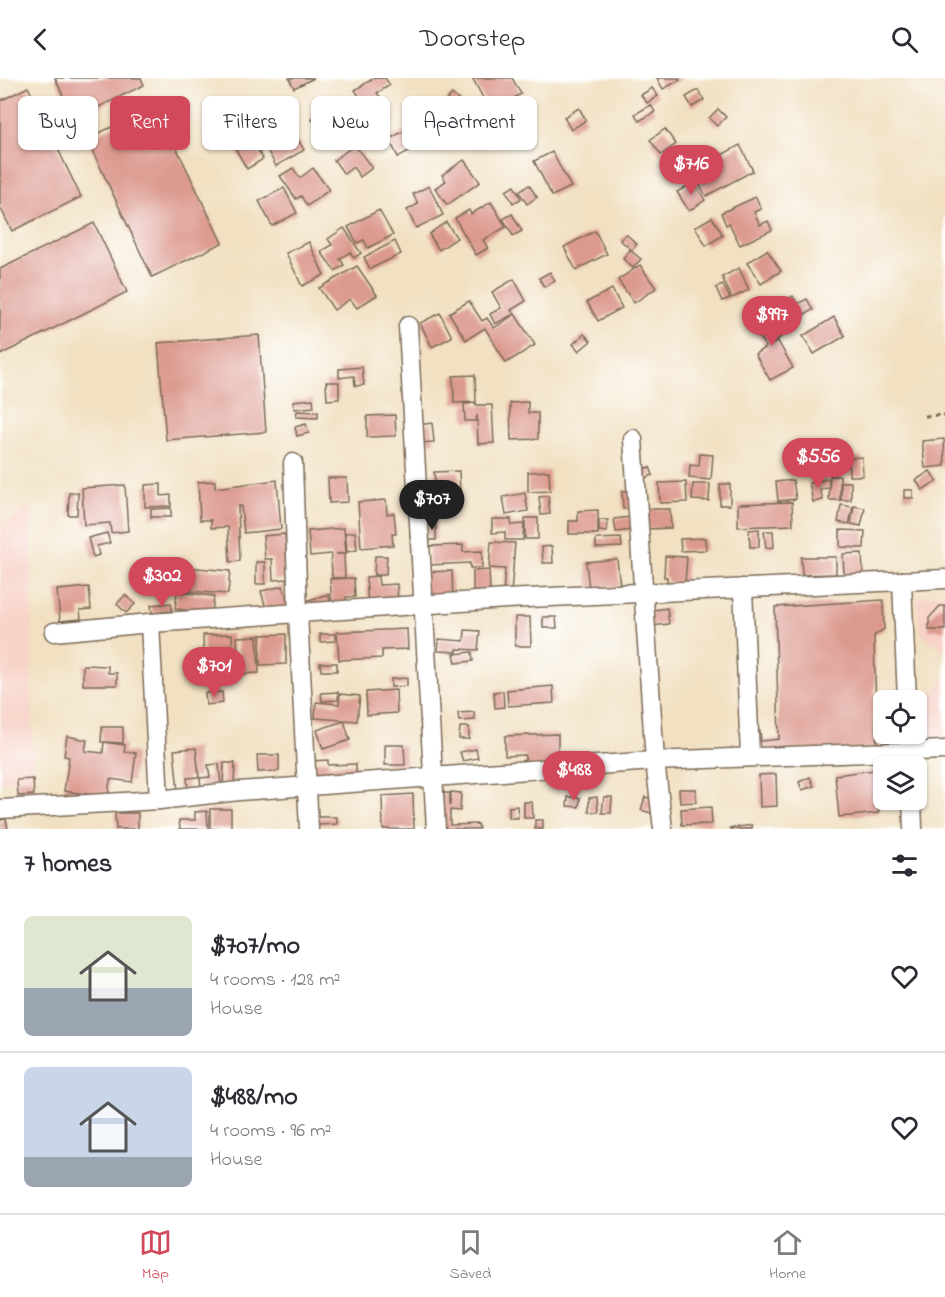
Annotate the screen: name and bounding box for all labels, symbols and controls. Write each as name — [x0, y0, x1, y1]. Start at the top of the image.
text: Doorstep — [420, 20, 525, 59]
icon: back — [24, 23, 57, 56]
icon: search — [888, 23, 921, 56]
chip: Buy — [18, 96, 98, 150]
chip: Rent — [110, 96, 190, 150]
chip: Filters — [202, 96, 299, 150]
chip: New — [311, 96, 390, 150]
chip: Apartment — [402, 96, 537, 150]
pin: $716 — [655, 145, 727, 196]
text: $716 — [673, 150, 709, 179]
pin: $997 — [736, 296, 808, 347]
text: $997 — [756, 301, 788, 330]
pin: $556 — [782, 438, 854, 489]
text: $556 — [796, 443, 840, 472]
pin: $707 — [396, 480, 468, 531]
text: $707 — [413, 485, 451, 514]
pin: $302 — [126, 557, 198, 608]
text: $302 — [143, 562, 181, 591]
pin: $701 — [178, 647, 250, 698]
text: $701 — [196, 652, 232, 681]
map controls — [873, 690, 927, 810]
button: locate — [873, 690, 927, 744]
pin: $488 — [538, 751, 610, 802]
text: $488 — [556, 756, 592, 785]
button: layers — [873, 756, 927, 810]
text: 7 homes — [24, 846, 112, 884]
icon: filters — [888, 849, 921, 882]
text: $707/mo — [210, 928, 300, 966]
icon: home — [72, 940, 144, 1012]
icon: heart — [888, 960, 921, 993]
text: 4 rooms · 128 m² — [210, 966, 340, 995]
text: House — [210, 995, 263, 1024]
text: $488/mo — [210, 1079, 298, 1117]
icon: home — [72, 1091, 144, 1163]
icon: heart — [888, 1111, 921, 1144]
text: 4 rooms · 96 m² — [210, 1117, 331, 1146]
text: House — [210, 1146, 263, 1175]
tab: Map — [139, 1226, 172, 1286]
tab: Saved — [450, 1226, 491, 1286]
tab: Home — [769, 1226, 806, 1286]

